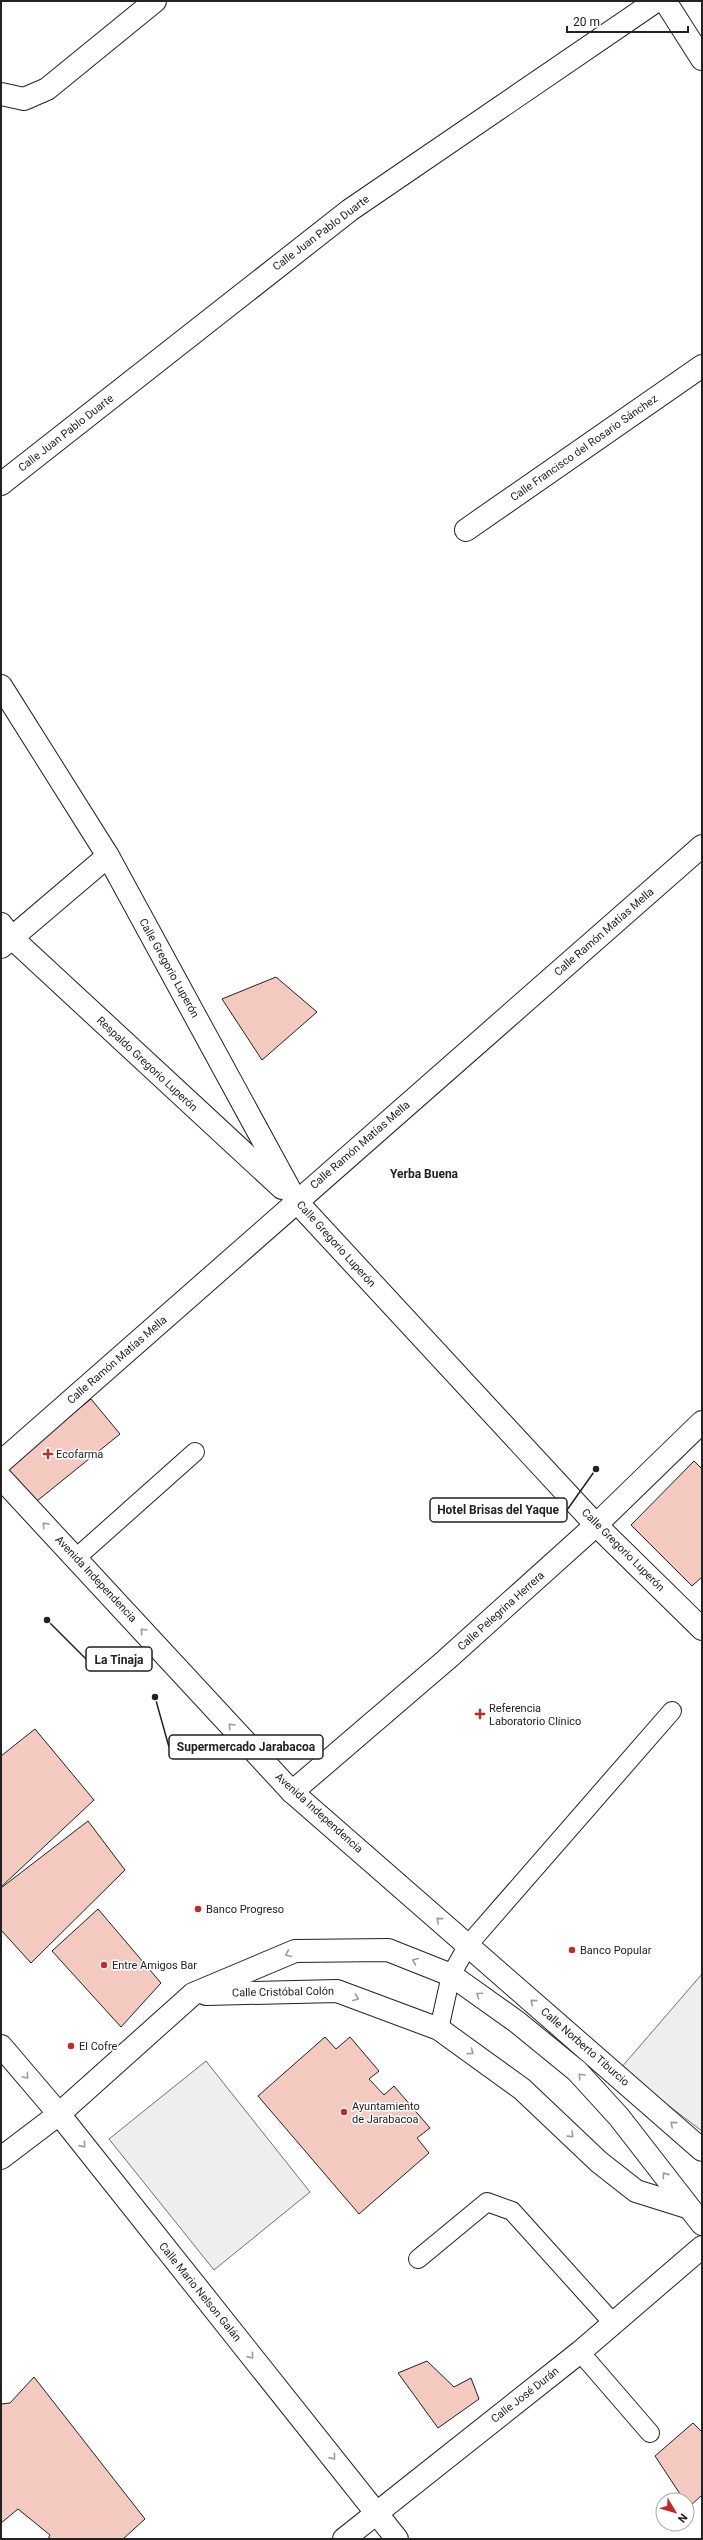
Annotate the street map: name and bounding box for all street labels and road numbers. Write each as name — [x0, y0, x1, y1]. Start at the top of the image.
street label: Calle Juan Pablo Duarte — [270, 192, 372, 274]
street label: Calle Juan Pablo Duarte — [16, 392, 116, 474]
street label: Calle Francisco del Rosario Sánchez — [508, 392, 661, 504]
street label: Calle Ramón Matías Mella — [552, 885, 656, 979]
street label: Calle Gregorio Luperón — [136, 916, 202, 1020]
street label: Respaldo Gregorio Luperón — [94, 1014, 200, 1114]
street label: Calle Ramón Matías Mella — [308, 1098, 412, 1192]
street label: Calle Gregorio Luperón — [294, 1198, 378, 1290]
street label: Calle Ramón Matías Mella — [65, 1313, 169, 1407]
street label: Calle Gregorio Luperón — [579, 1506, 667, 1594]
street label: Avenida Independencia — [53, 1533, 139, 1625]
street label: Calle Pelegrina Herrera — [455, 1569, 547, 1653]
street label: Avenida Independencia — [273, 1770, 365, 1856]
street label: Calle Cristóbal Colón — [232, 1985, 334, 1999]
street label: Calle Norberto Tiburcio — [538, 2005, 632, 2089]
street label: Calle Mario Nelson Galán — [156, 2240, 244, 2344]
street label: Calle José Durán — [488, 2364, 562, 2426]

